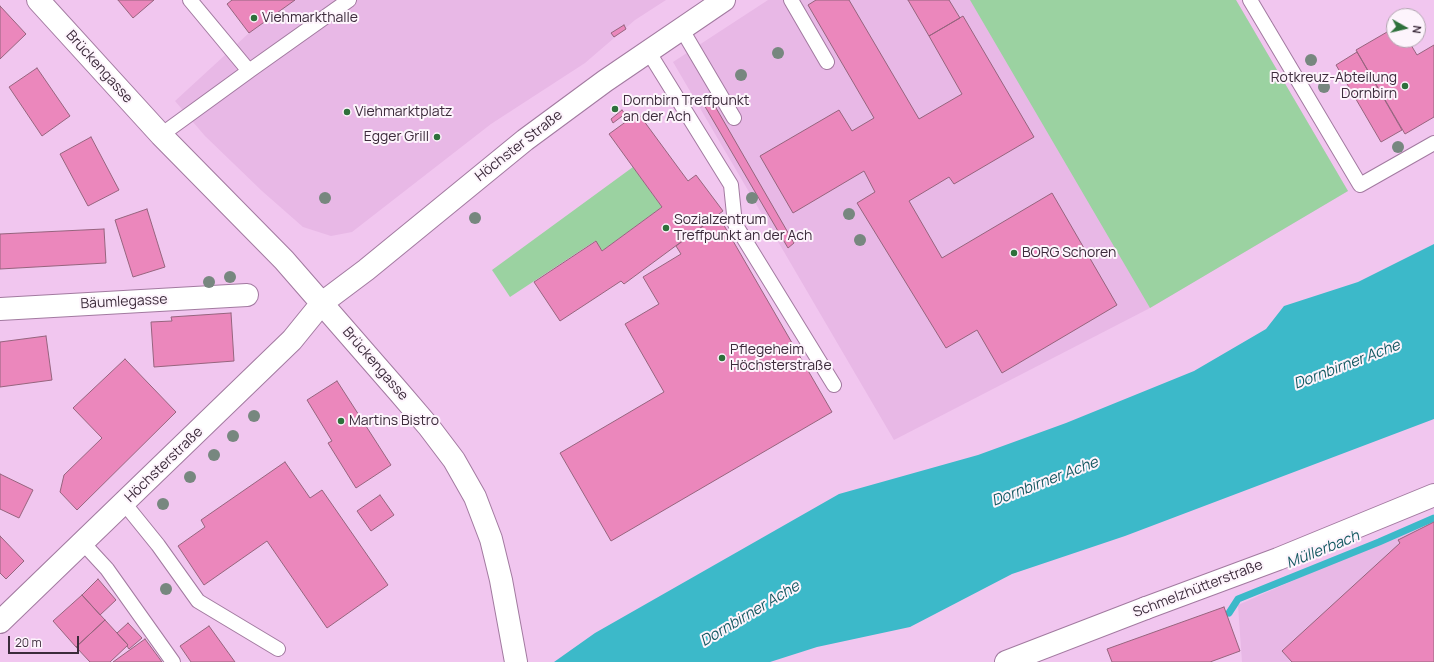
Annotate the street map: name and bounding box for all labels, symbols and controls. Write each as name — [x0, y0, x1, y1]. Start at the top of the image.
north arrow — [1386, 8, 1426, 48]
place label: Viehmarkthalle — [262, 10, 358, 26]
marker: Viehmarkthalle — [249, 13, 259, 23]
text: N — [1409, 25, 1425, 35]
street label: Brückengasse — [62, 27, 136, 107]
place label: Rotkreuz-Abteilung Dornbirn — [1271, 70, 1397, 102]
marker: Rotkreuz-Abteilung Dornbirn — [1400, 81, 1410, 91]
place label: Dornbirn Treffpunkt an der Ach — [623, 93, 749, 126]
place label: Viehmarktplatz — [355, 104, 453, 120]
marker: Dornbirn Treffpunkt an der Ach — [610, 104, 620, 114]
marker: Viehmarktplatz — [342, 107, 352, 117]
street label: Höchster Straße — [472, 107, 566, 185]
place label: Egger Grill — [364, 129, 429, 145]
marker: Egger Grill — [432, 132, 442, 142]
place label: Sozialzentrum Treffpunkt an der Ach — [674, 212, 812, 244]
marker: Sozialzentrum Treffpunkt an der Ach — [661, 223, 671, 233]
place label: BORG Schoren — [1022, 245, 1116, 261]
marker: BORG Schoren — [1009, 248, 1019, 258]
street label: Bäumlegasse — [80, 291, 168, 313]
street label: Brückengasse — [339, 324, 411, 404]
water label: Dornbirner Ache — [1291, 336, 1403, 394]
place label: Pflegeheim Höchsterstraße — [730, 342, 832, 374]
marker: Pflegeheim Höchsterstraße — [717, 353, 727, 363]
place label: Martins Bistro — [349, 413, 439, 429]
marker: Martins Bistro — [336, 416, 346, 426]
street label: Höchsterstraße — [122, 424, 206, 506]
water label: Dornbirner Ache — [989, 453, 1101, 511]
water label: Müllerbach — [1284, 527, 1362, 573]
street label: Schmelzhütterstraße — [1131, 557, 1265, 621]
water label: Dornbirner Ache — [697, 577, 803, 651]
scale bar — [10, 628, 81, 654]
text: 20 m — [15, 634, 42, 651]

